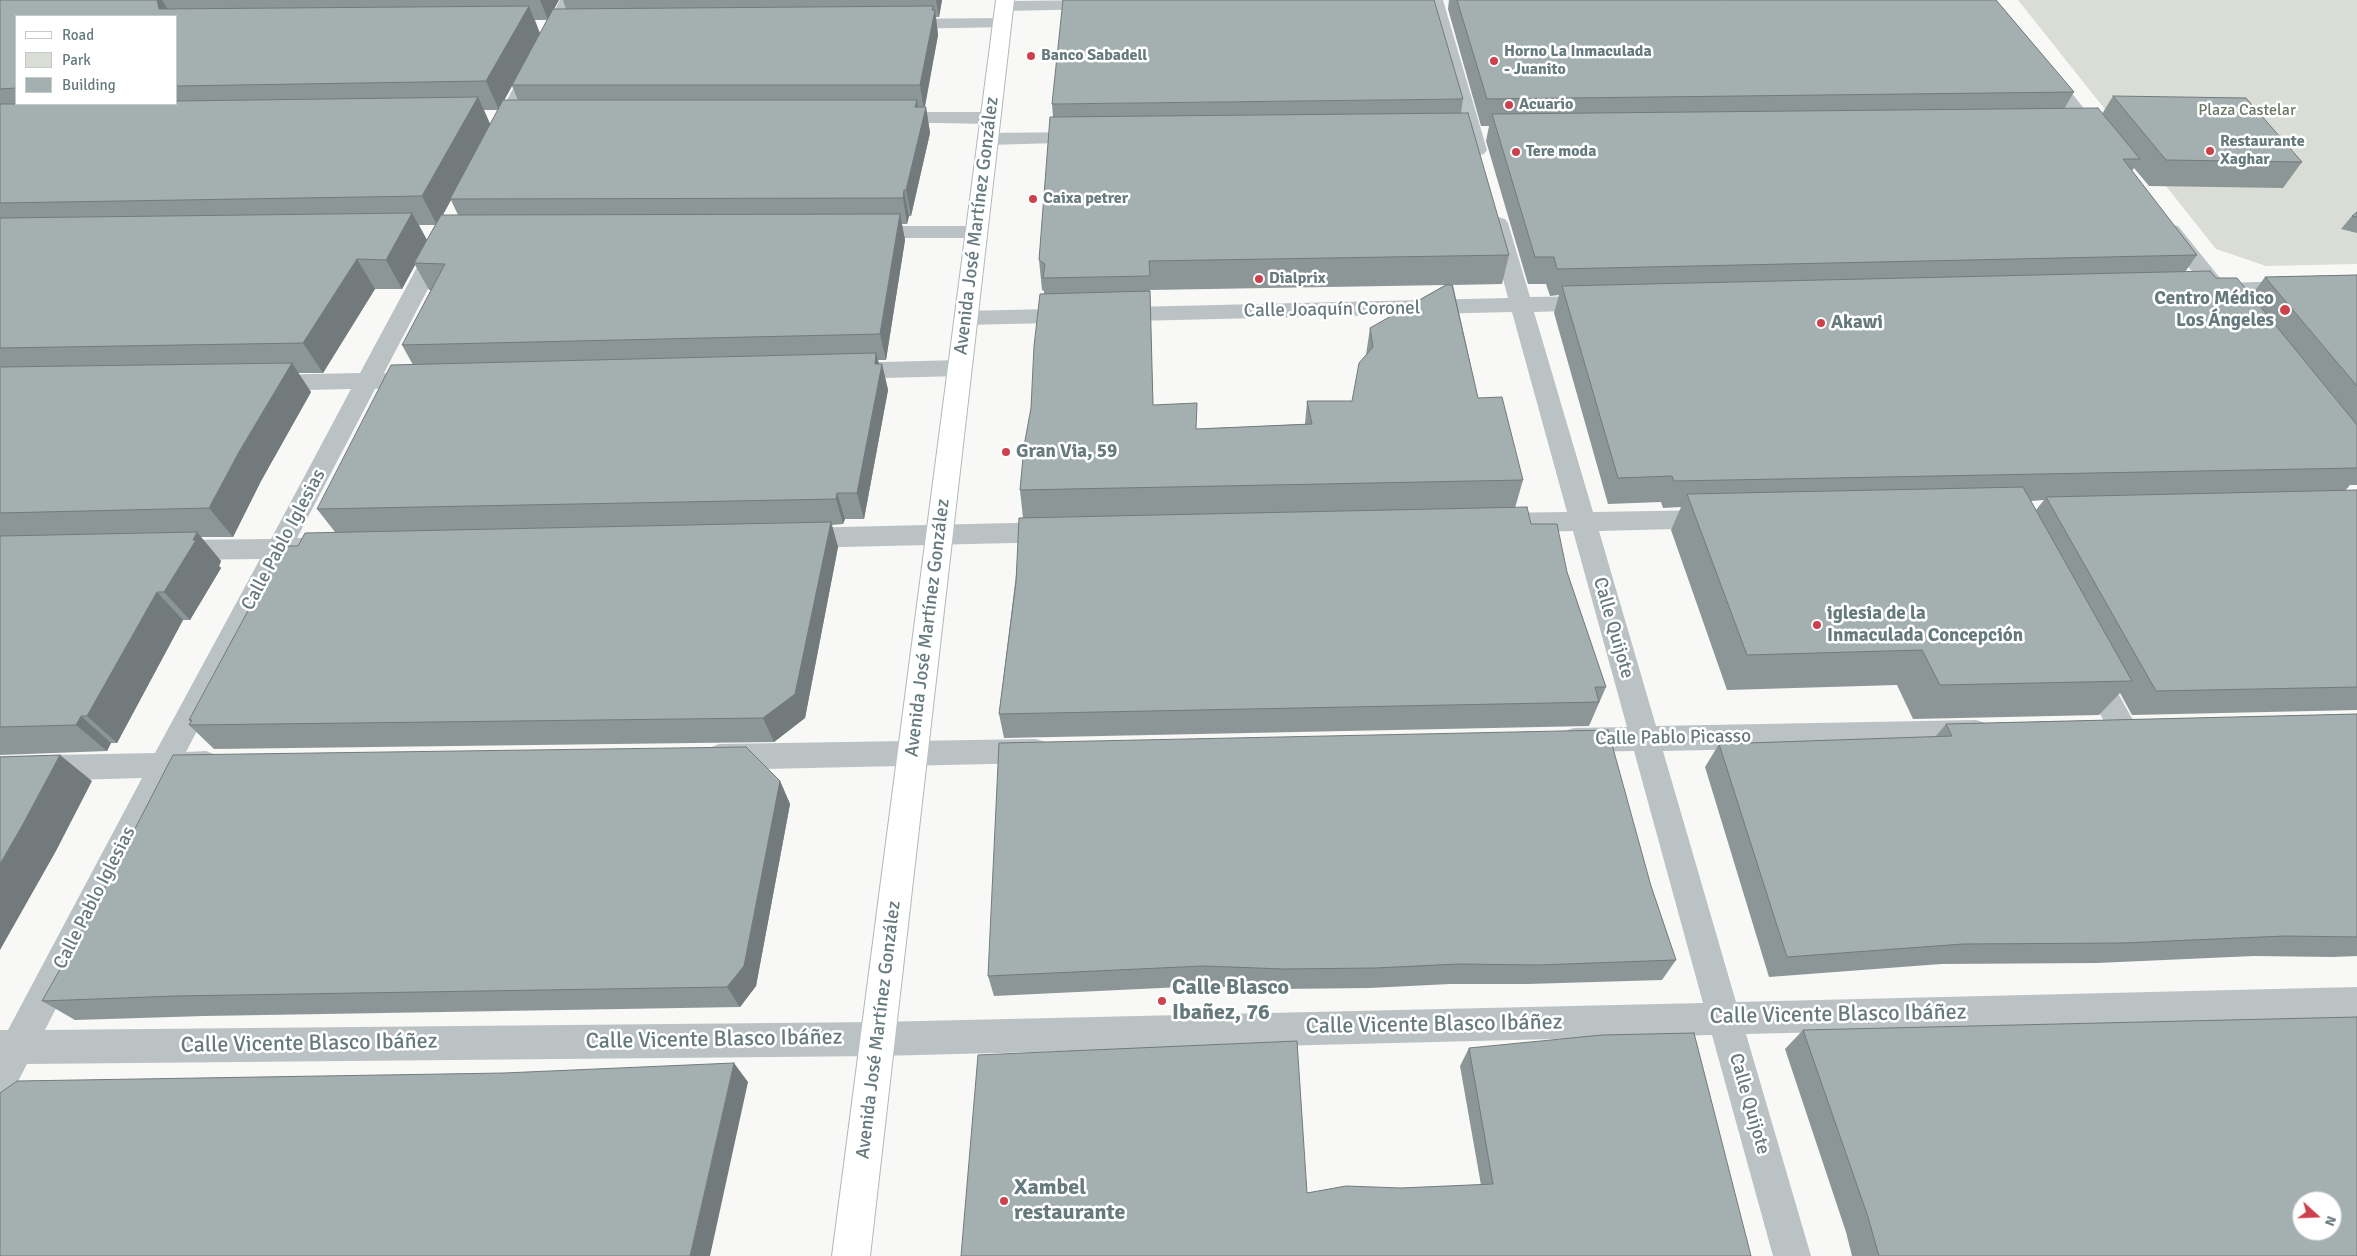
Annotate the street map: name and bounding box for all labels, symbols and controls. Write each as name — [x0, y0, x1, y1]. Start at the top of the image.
legend — [15, 15, 178, 105]
text: Road — [62, 26, 94, 44]
place label: Horno La Inmaculada - Juanito — [1504, 42, 1652, 80]
place label: Banco Sabadell — [1041, 46, 1147, 66]
marker: Banco Sabadell — [1025, 50, 1037, 62]
text: Park — [62, 51, 91, 69]
marker: Horno La Inmaculada - Juanito — [1488, 55, 1500, 67]
text: Building — [62, 76, 116, 94]
place label: Acuario — [1519, 95, 1573, 115]
street label: Avenida José Martínez González — [950, 96, 1004, 356]
marker: Acuario — [1503, 99, 1515, 111]
park label: Plaza Castelar — [2198, 101, 2296, 121]
place label: Restaurante Xaghar — [2220, 132, 2305, 170]
place label: Tere moda — [1526, 142, 1596, 162]
marker: Restaurante Xaghar — [2204, 145, 2216, 157]
marker: Tere moda — [1510, 146, 1522, 158]
place label: Caixa petrer — [1043, 189, 1128, 209]
marker: Caixa petrer — [1027, 193, 1039, 205]
place label: Dialprix — [1269, 269, 1325, 289]
marker: Dialprix — [1253, 273, 1265, 285]
place label: Centro Médico Los Ángeles — [2154, 288, 2274, 332]
street label: Calle Joaquín Coronel — [1244, 297, 1420, 323]
marker: Centro Médico Los Ángeles — [2278, 303, 2292, 317]
place label: Akawi — [1831, 312, 1883, 334]
marker: Akawi — [1815, 317, 1827, 329]
place label: Gran Via, 59 — [1016, 441, 1117, 463]
marker: Gran Via, 59 — [1000, 446, 1012, 458]
street label: Calle Pablo Iglesias — [237, 465, 331, 615]
street label: Avenida José Martínez González — [901, 498, 955, 758]
street label: Calle Quijote — [1588, 575, 1638, 681]
place label: iglesia de la Inmaculada Concepción — [1827, 603, 2023, 647]
marker: iglesia de la Inmaculada Concepción — [1811, 619, 1823, 631]
street label: Calle Pablo Picasso — [1595, 725, 1751, 751]
street label: Calle Pablo Iglesias — [49, 823, 141, 973]
street label: Avenida José Martínez González — [852, 900, 906, 1160]
place label: Calle Blasco Ibañez, 76 — [1172, 975, 1289, 1026]
marker: Calle Blasco Ibañez, 76 — [1156, 995, 1168, 1007]
street label: Calle Vicente Blasco Ibáñez — [1709, 1000, 1967, 1030]
street label: Calle Vicente Blasco Ibáñez — [1305, 1010, 1563, 1040]
street label: Calle Vicente Blasco Ibáñez — [585, 1025, 843, 1055]
street label: Calle Vicente Blasco Ibáñez — [180, 1029, 438, 1059]
street label: Calle Quijote — [1724, 1051, 1774, 1157]
place label: Xambel restaurante — [1014, 1175, 1126, 1226]
north arrow — [2292, 1191, 2342, 1241]
marker: Xambel restaurante — [998, 1195, 1010, 1207]
text: N — [2321, 1213, 2340, 1228]

